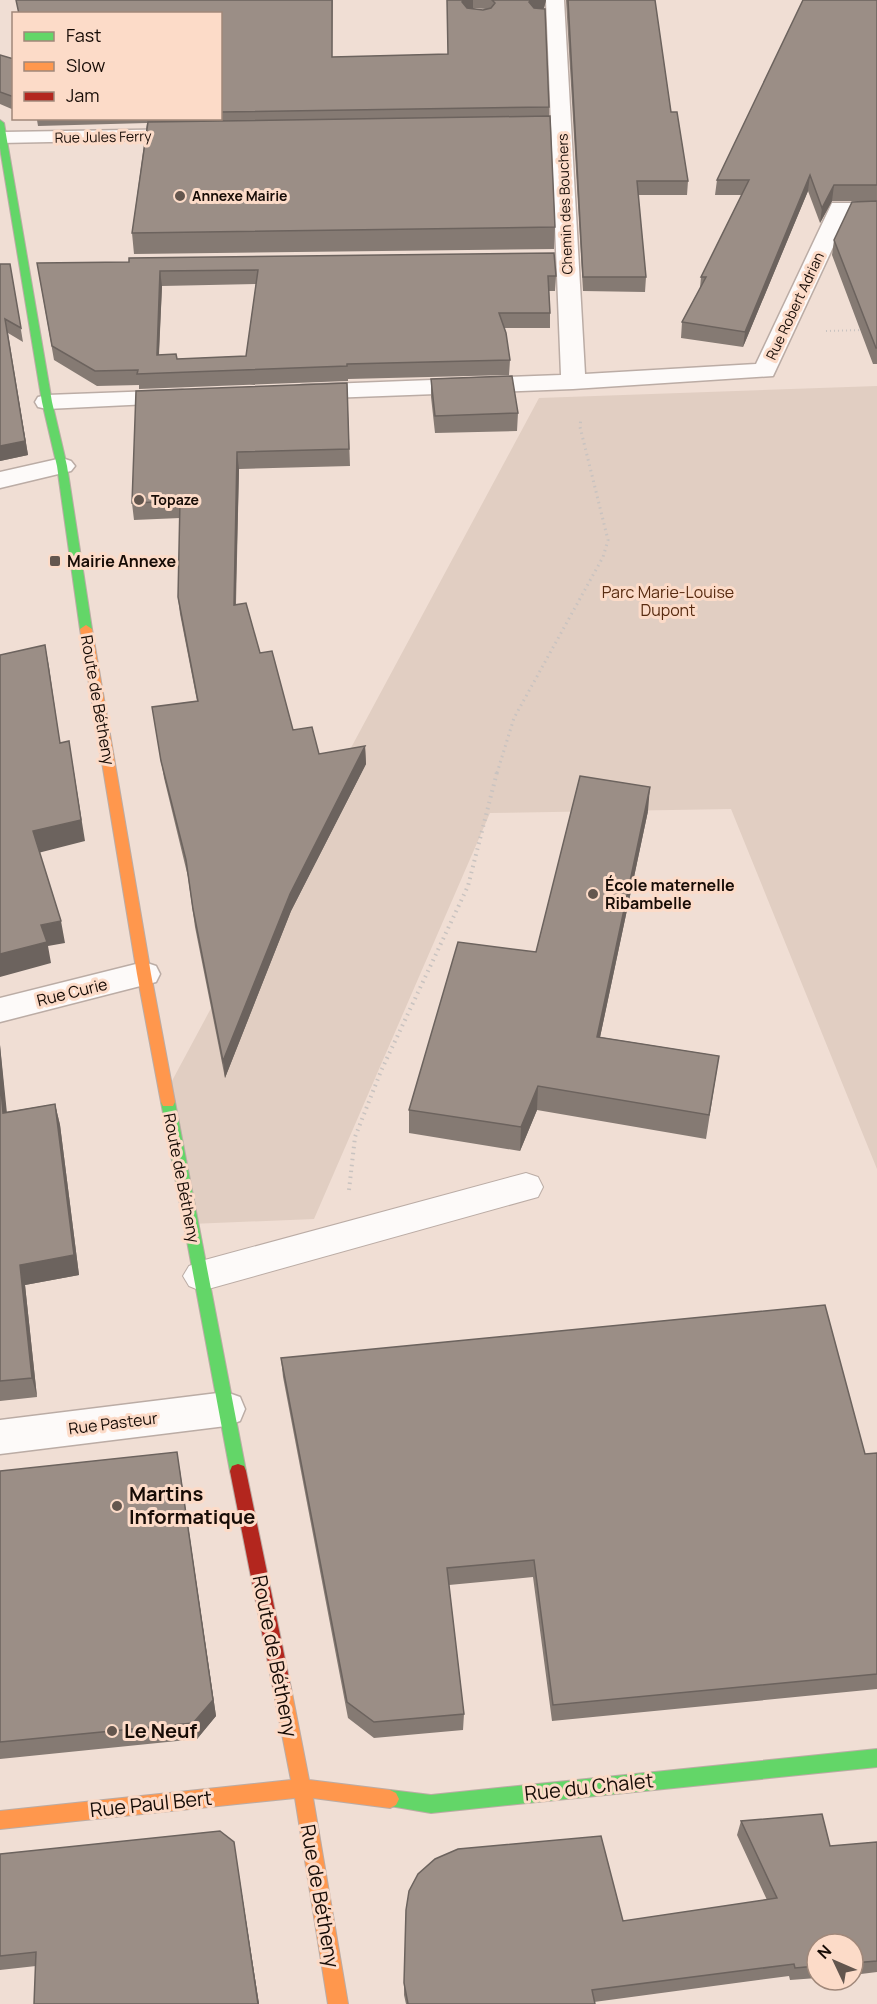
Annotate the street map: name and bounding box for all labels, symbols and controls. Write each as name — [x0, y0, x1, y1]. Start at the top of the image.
legend — [12, 12, 222, 120]
text: Fast — [66, 23, 101, 47]
text: Slow — [66, 53, 106, 77]
text: Jam — [66, 83, 100, 107]
street label: Rue Jules Ferry — [54, 126, 152, 147]
street label: Chemin des Bouchers — [553, 133, 576, 275]
place label: Annexe Mairie — [192, 186, 288, 205]
marker: Annexe Mairie — [173, 189, 187, 203]
street label: Rue Robert Adrian — [761, 249, 828, 363]
place label: Topaze — [151, 490, 199, 509]
marker: Topaze — [132, 493, 146, 507]
place label: Mairie Annexe — [67, 550, 177, 572]
marker: Mairie Annexe — [48, 554, 62, 568]
park label: Parc Marie-Louise Dupont — [602, 581, 734, 621]
street label: Route de Bétheny — [76, 633, 120, 767]
place label: École maternelle Ribambelle — [605, 874, 735, 914]
marker: École maternelle Ribambelle — [586, 887, 600, 901]
street label: Rue Curie — [34, 973, 110, 1011]
street label: Route de Bétheny — [159, 1111, 205, 1245]
street label: Rue Pasteur — [67, 1407, 159, 1439]
place label: Martins Informatique — [129, 1480, 255, 1530]
marker: Martins Informatique — [110, 1499, 124, 1513]
street label: Route de Bétheny — [247, 1573, 305, 1740]
place label: Le Neuf — [124, 1717, 198, 1744]
marker: Le Neuf — [105, 1724, 119, 1738]
street label: Rue du Chalet — [523, 1766, 655, 1807]
street label: Rue Paul Bert — [89, 1784, 213, 1823]
street label: Rue de Bétheny — [295, 1822, 346, 1970]
north arrow — [805, 1932, 865, 1992]
text: N — [812, 1940, 836, 1963]

